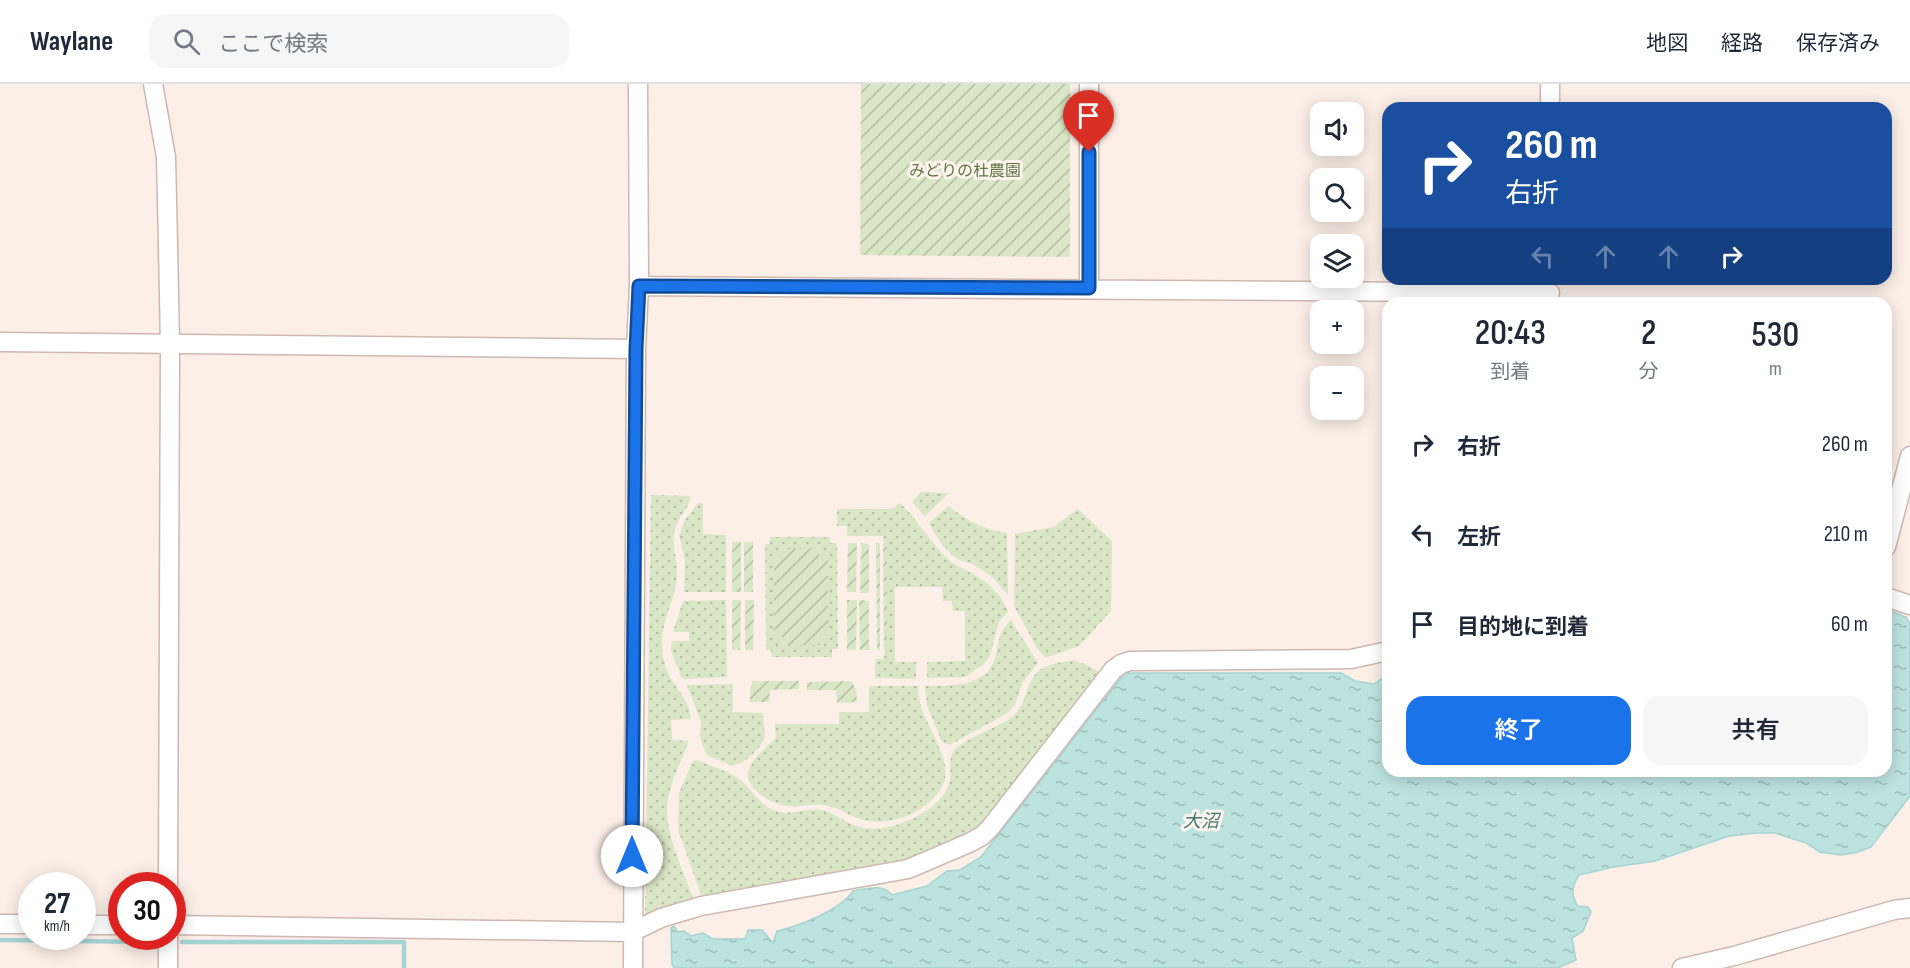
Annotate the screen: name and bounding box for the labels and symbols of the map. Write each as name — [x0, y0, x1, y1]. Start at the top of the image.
pin — [1063, 90, 1114, 152]
park label: みどりの杜農園 — [909, 162, 1021, 181]
water label: 大沼 — [1183, 811, 1222, 832]
position arrow — [600, 824, 664, 888]
speed limit sign: 30 — [108, 872, 186, 950]

